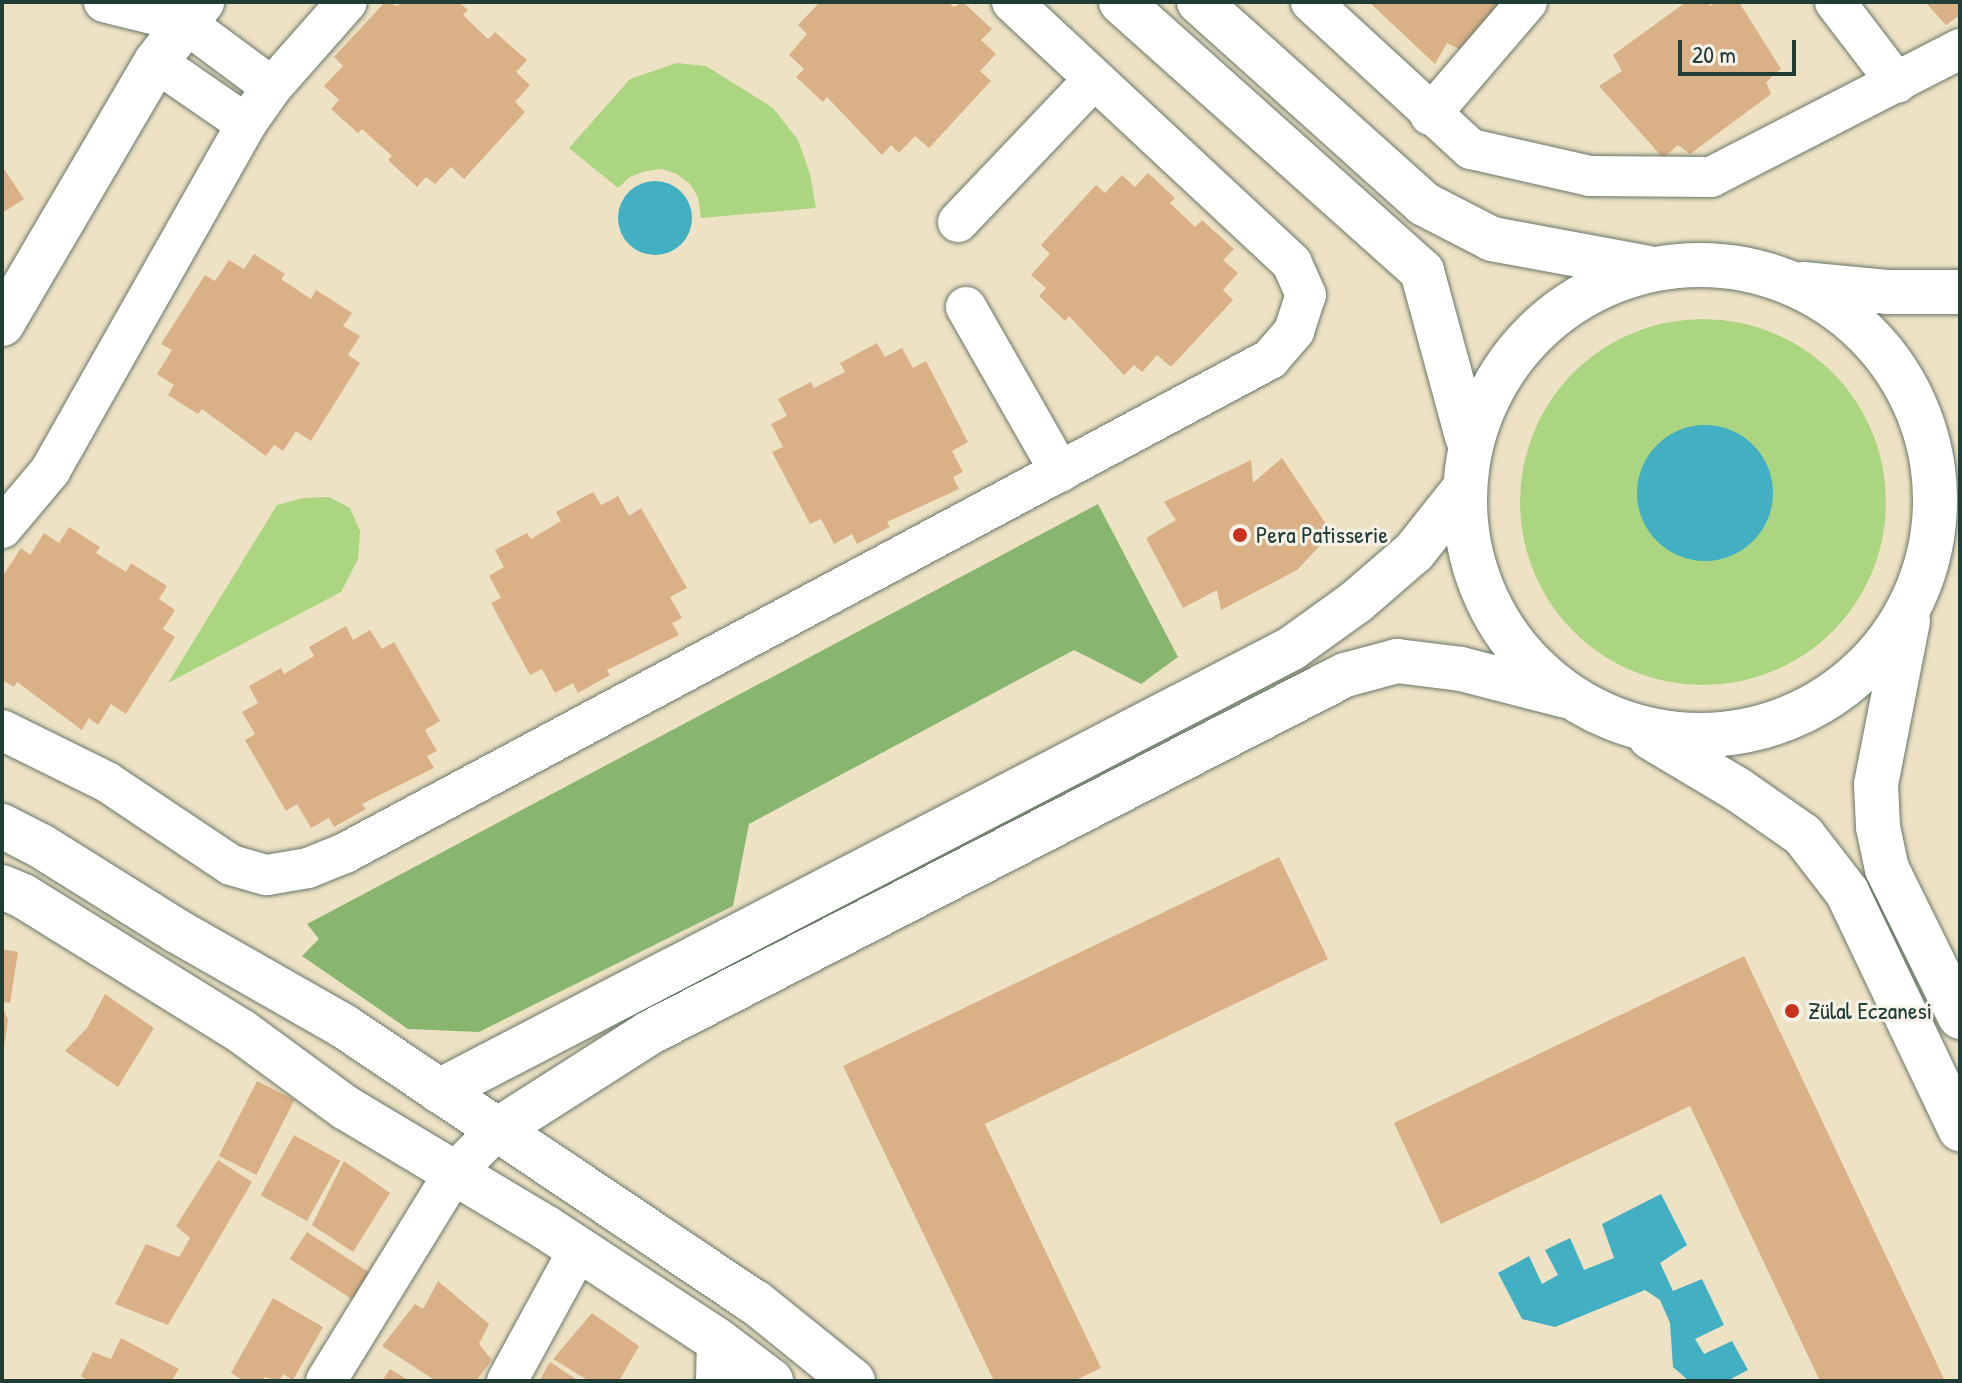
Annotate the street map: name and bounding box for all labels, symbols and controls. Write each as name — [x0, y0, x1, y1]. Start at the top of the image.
scale bar — [1682, 24, 1800, 74]
text: 20 m — [1692, 38, 1736, 70]
place label: Pera Patisserie — [1256, 521, 1388, 549]
marker: Pera Patisserie — [1231, 526, 1249, 544]
place label: Zülal Eczanesi — [1808, 997, 1932, 1025]
marker: Zülal Eczanesi — [1783, 1002, 1801, 1020]

